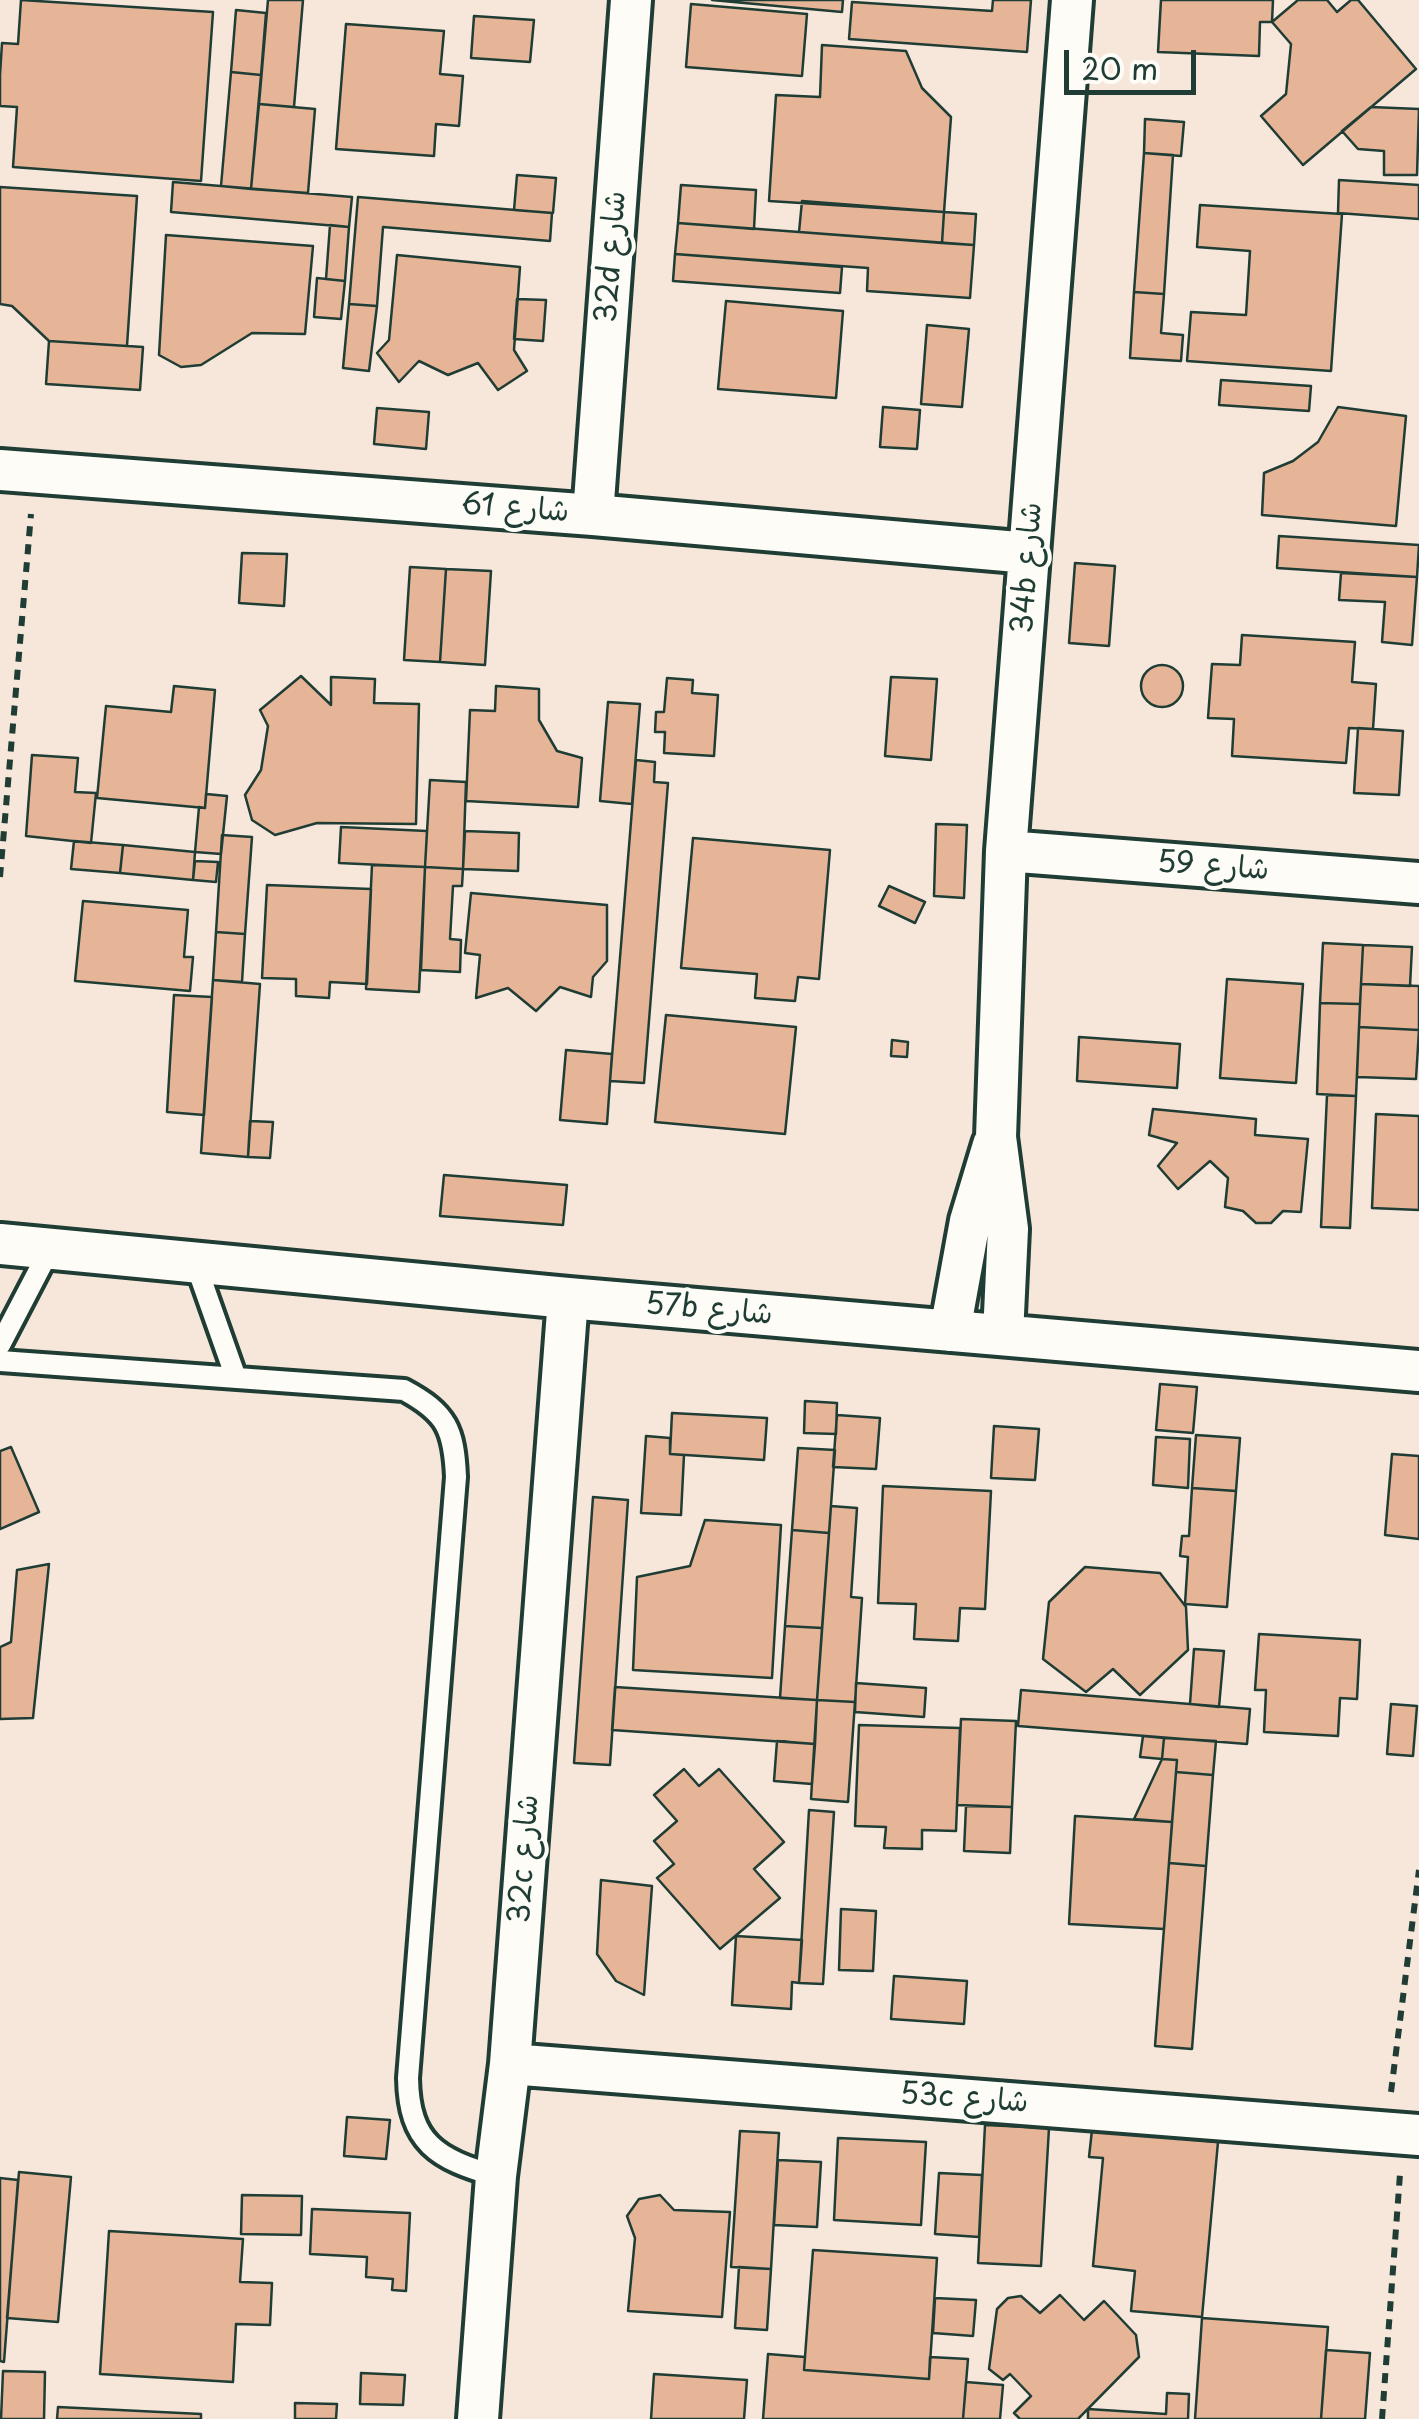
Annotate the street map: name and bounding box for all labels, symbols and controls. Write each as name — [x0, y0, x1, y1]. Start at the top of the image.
scale bar — [1069, 30, 1202, 92]
text: 20 m — [1081, 45, 1158, 90]
street label: 32d شارع — [589, 190, 635, 324]
street label: شارع 61 — [460, 487, 570, 531]
street label: 34b شارع — [1005, 501, 1051, 635]
street label: شارع 59 — [1156, 845, 1270, 889]
street label: 57b شارع — [644, 1286, 774, 1334]
street label: 32c شارع — [503, 1793, 547, 1925]
street label: 53c شارع — [898, 2077, 1030, 2121]

